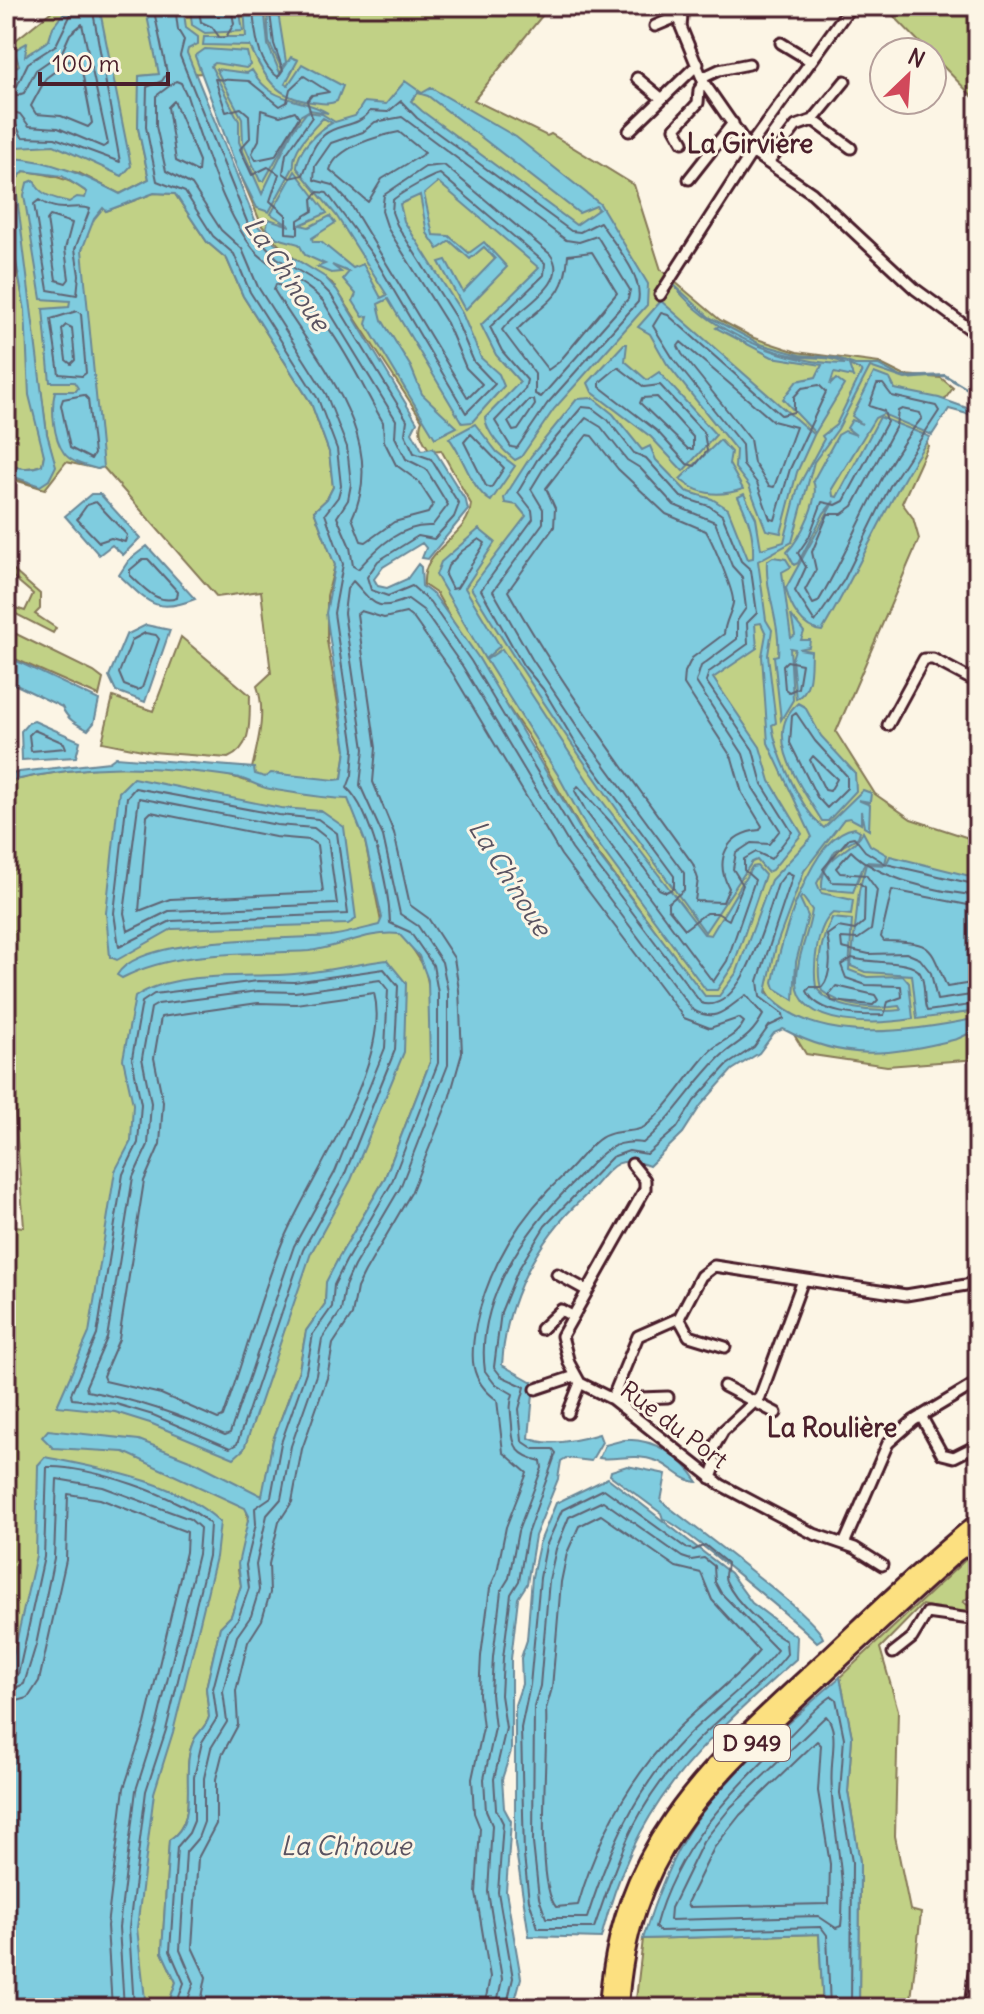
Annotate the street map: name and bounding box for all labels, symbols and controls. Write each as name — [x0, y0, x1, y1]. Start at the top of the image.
scale bar — [40, 36, 168, 86]
north arrow — [868, 36, 948, 116]
text: N — [904, 42, 929, 74]
text: 100 m — [52, 48, 120, 78]
district label: La Girvière — [687, 127, 813, 160]
water label: La Ch'noue — [237, 210, 339, 339]
water label: La Ch'noue — [462, 814, 560, 943]
street label: Rue du Port — [615, 1374, 734, 1474]
district label: La Roulière — [767, 1411, 897, 1444]
road number: D 949 — [714, 1725, 790, 1761]
water label: La Ch'noue — [281, 1829, 413, 1862]

